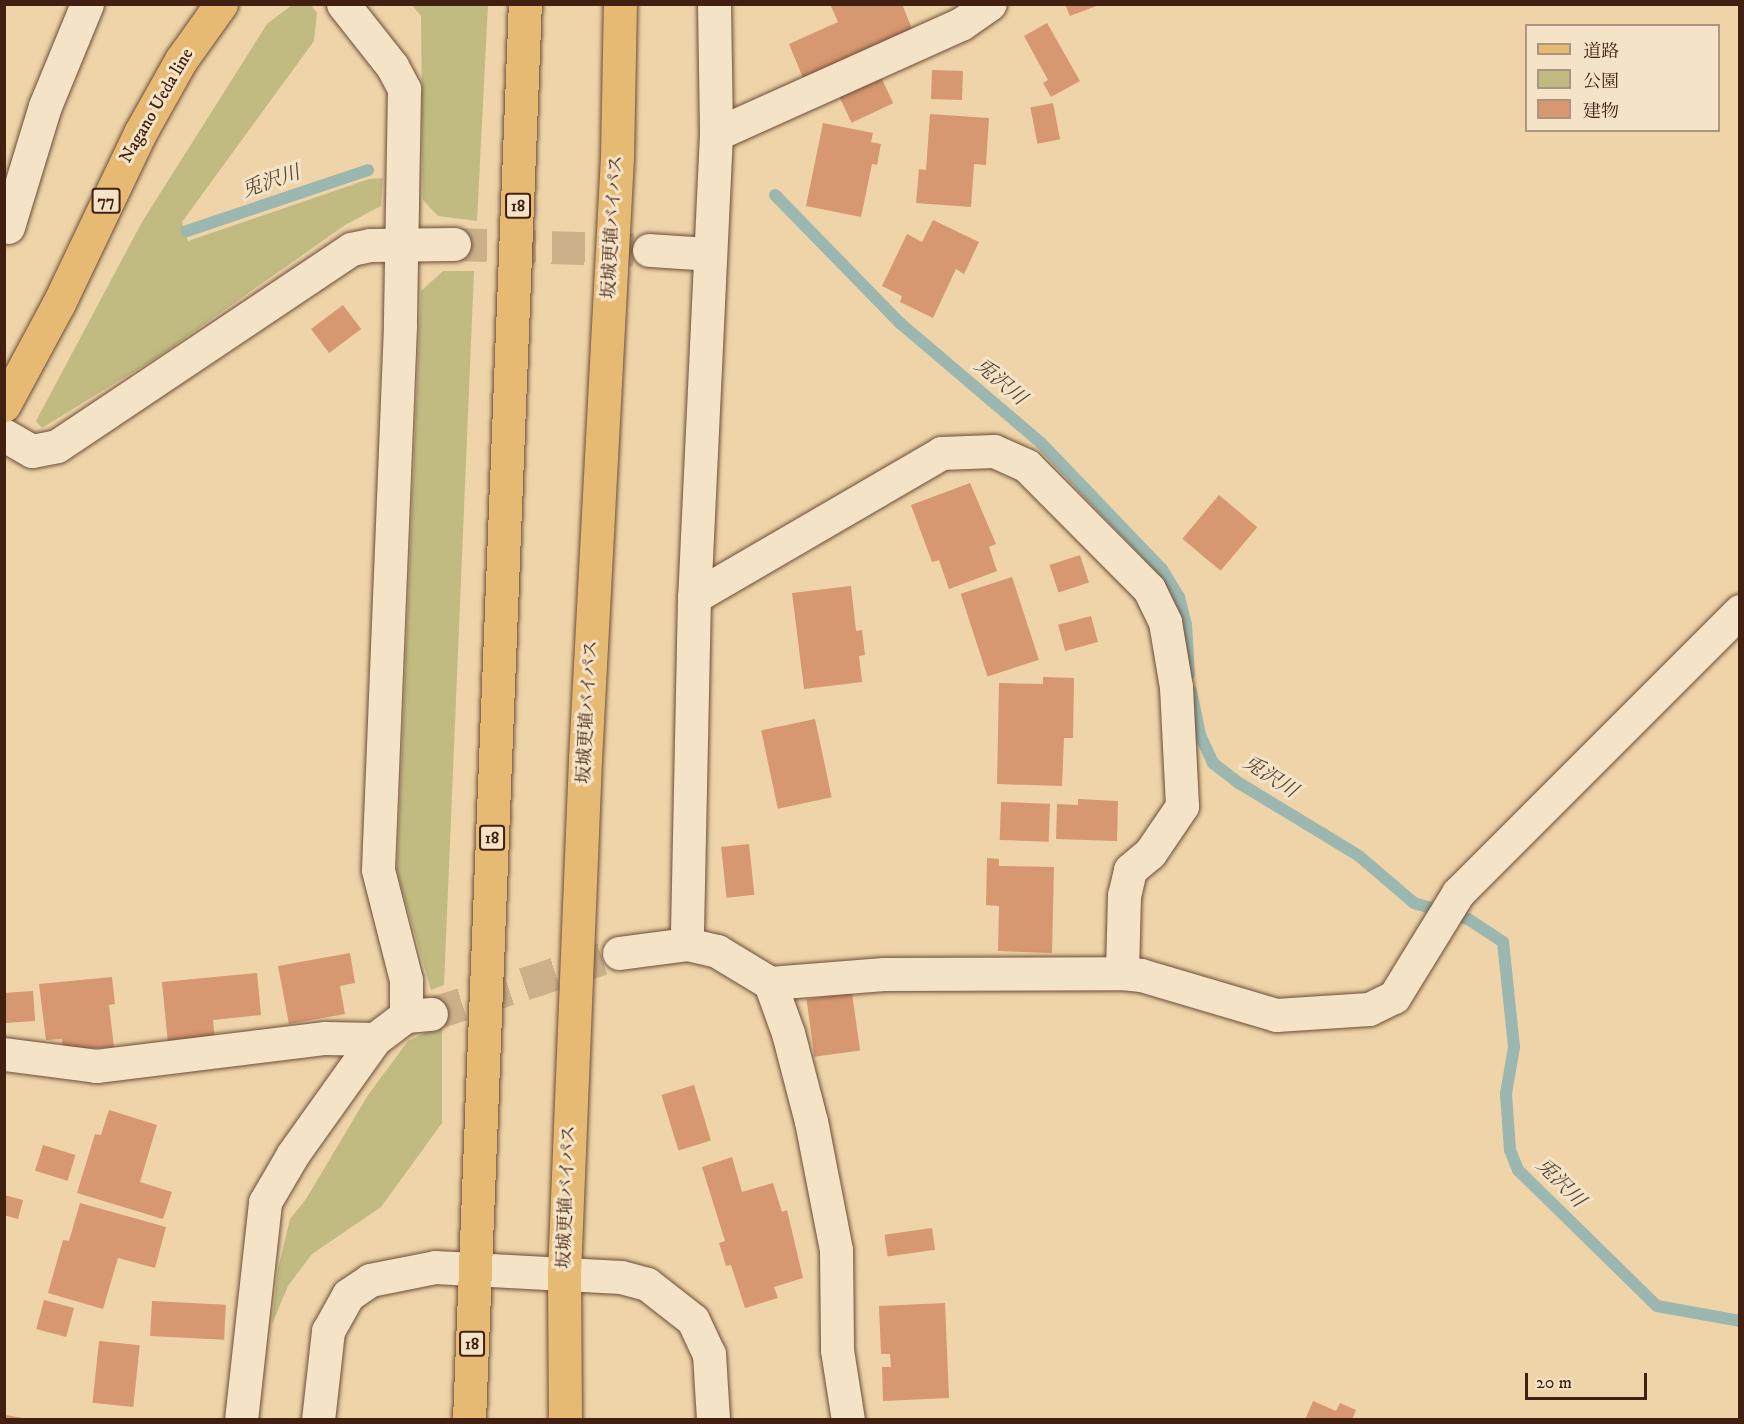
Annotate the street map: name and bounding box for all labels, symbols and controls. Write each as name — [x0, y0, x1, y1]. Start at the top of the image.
legend — [1525, 24, 1720, 132]
text: 道路 — [1583, 41, 1619, 63]
street label: Nagano Ueda line — [115, 45, 199, 167]
text: 公園 — [1583, 71, 1619, 93]
text: 建物 — [1583, 101, 1619, 123]
street label: 坂城更埴バイパス — [598, 155, 628, 299]
water label: 兎沢川 — [239, 161, 303, 203]
road number: 77 — [91, 188, 121, 214]
road number: 18 — [504, 193, 532, 219]
water label: 兎沢川 — [969, 354, 1031, 410]
street label: 坂城更埴バイパス — [573, 640, 603, 784]
water label: 兎沢川 — [1238, 751, 1302, 803]
road number: 18 — [478, 825, 506, 851]
street label: 坂城更埴バイパス — [554, 1125, 580, 1269]
water label: 兎沢川 — [1530, 1153, 1590, 1213]
road number: 18 — [458, 1331, 486, 1357]
scale bar — [1528, 1361, 1650, 1399]
text: 20 m — [1536, 1372, 1572, 1394]

